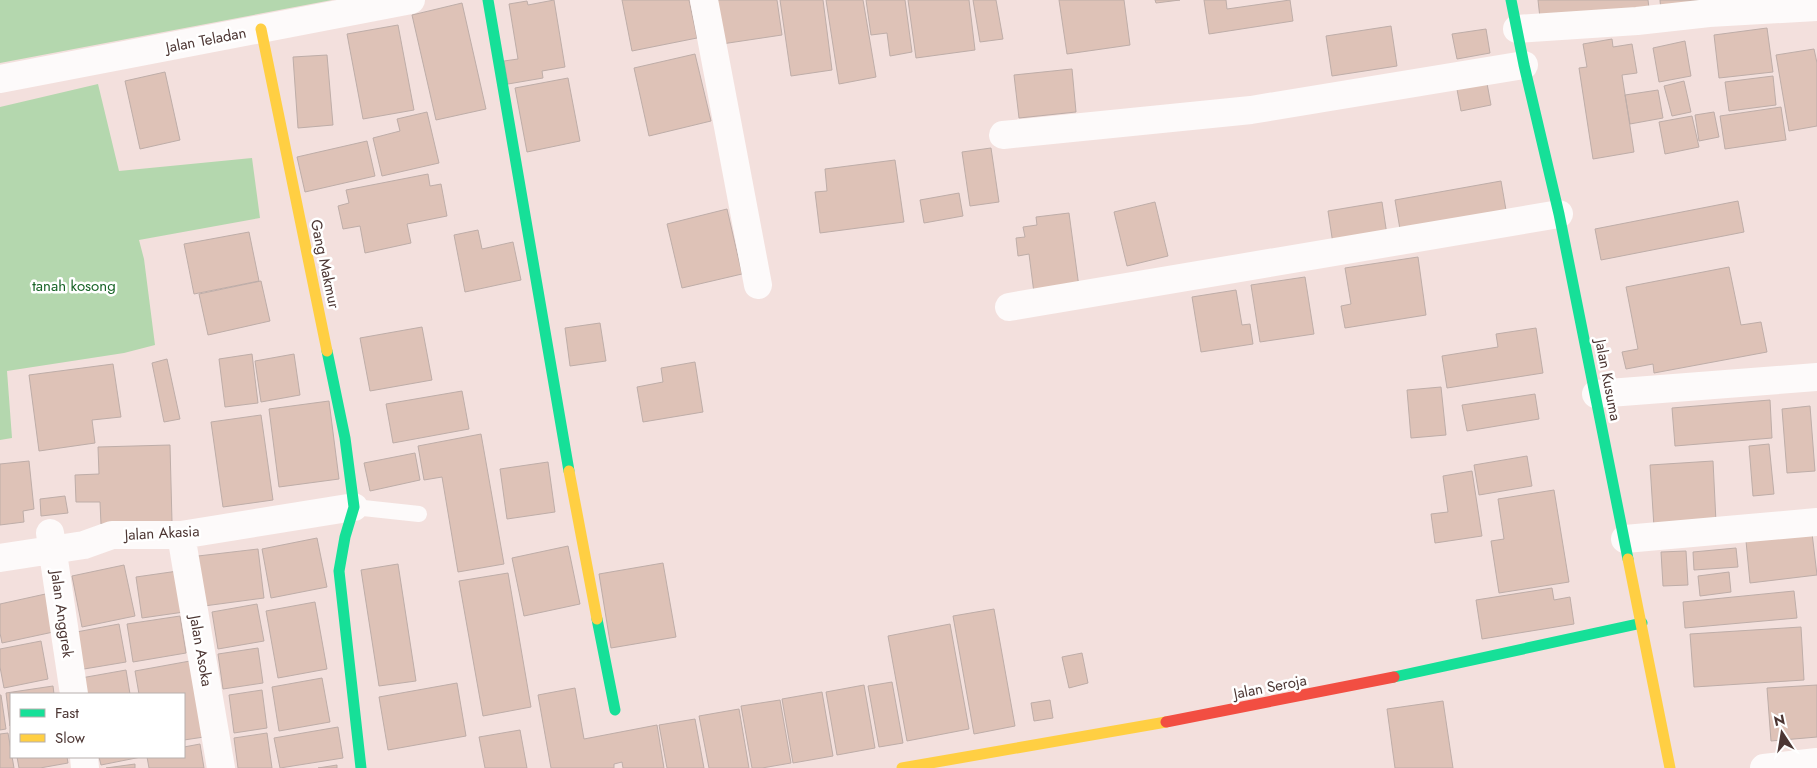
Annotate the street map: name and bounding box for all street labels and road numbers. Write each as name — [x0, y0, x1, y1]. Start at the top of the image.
street label: Jalan Teladan — [162, 21, 248, 59]
street label: Gang Makmur — [305, 217, 345, 311]
street label: Jalan Kusuma — [1589, 335, 1627, 423]
street label: Jalan Akasia — [122, 520, 200, 546]
street label: Jalan Anggrek — [45, 567, 79, 659]
street label: Jalan Asoka — [184, 612, 218, 688]
street label: Jalan Seroja — [1230, 669, 1308, 705]

